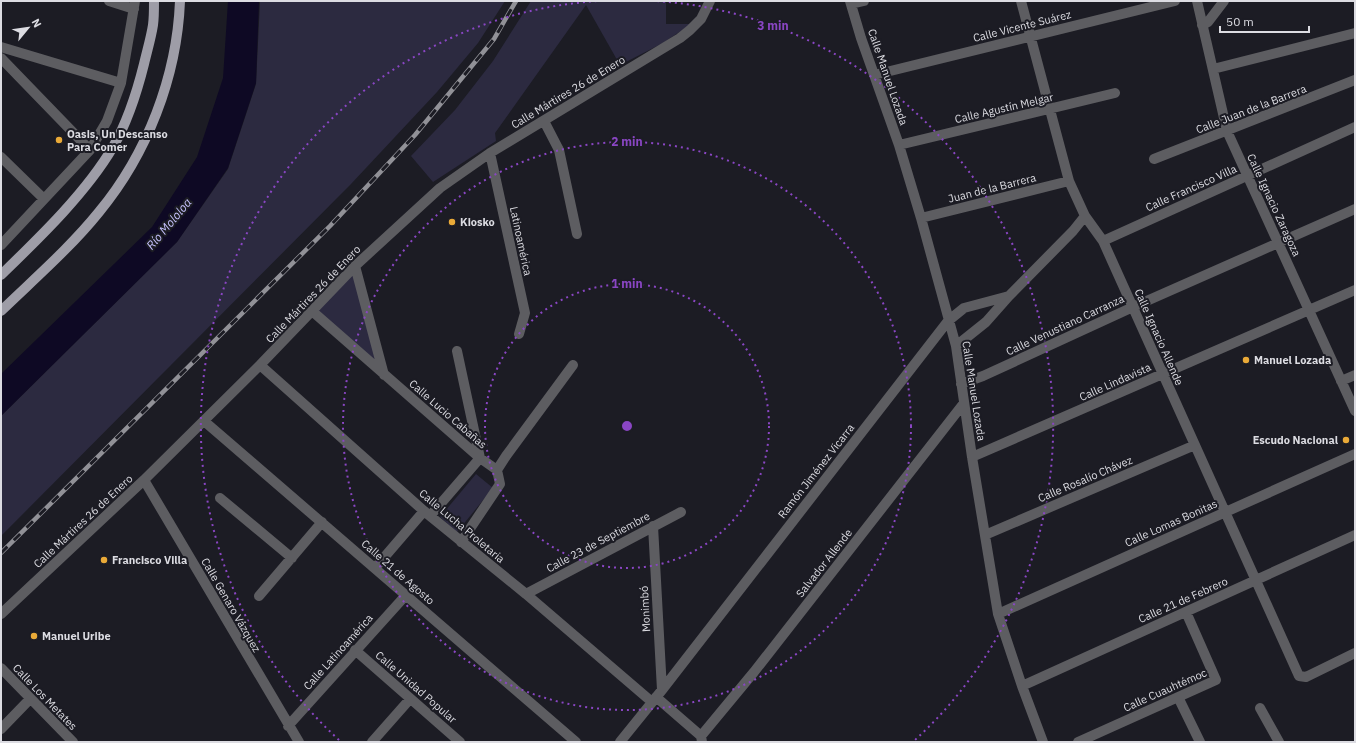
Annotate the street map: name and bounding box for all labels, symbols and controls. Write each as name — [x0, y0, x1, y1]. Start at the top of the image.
street label: Calle Vicente Suárez — [972, 7, 1072, 45]
north arrow — [8, 8, 48, 48]
scale bar — [1220, 8, 1309, 34]
text: 50 m — [1226, 14, 1254, 29]
text: N — [29, 16, 45, 30]
text: 3 min — [757, 18, 789, 33]
street label: Calle Manuel Lozada — [865, 27, 911, 127]
street label: Calle Mártires 26 de Enero — [509, 52, 627, 132]
street label: Calle Juan de la Barrera — [1194, 81, 1308, 137]
street label: Calle Agustín Melgar — [953, 90, 1055, 126]
place label: Oasis, Un Descanso Para Comer — [67, 127, 168, 154]
text: 2 min — [611, 134, 643, 149]
marker: Oasis, Un Descanso Para Comer — [54, 135, 64, 145]
street label: Calle Ignacio Zaragoza — [1244, 151, 1304, 259]
street label: Calle Francisco Villa — [1143, 162, 1239, 214]
street label: Juan de la Barrera — [947, 170, 1037, 206]
water label: Río Mololoa — [143, 195, 194, 252]
street label: Latinoamérica — [507, 205, 535, 277]
place label: Kiosko — [460, 215, 495, 229]
marker: Kiosko — [447, 217, 457, 227]
street label: Calle Mártires 26 de Enero — [263, 242, 363, 346]
text: 1 min — [611, 276, 643, 291]
street label: Calle Ignacio Allende — [1131, 286, 1187, 388]
street label: Calle Venustiano Carranza — [1004, 291, 1126, 359]
street label: Calle Manuel Lozada — [959, 340, 989, 442]
place label: Manuel Lozada — [1254, 353, 1331, 367]
marker: Manuel Lozada — [1241, 355, 1251, 365]
street label: Calle Lindavista — [1077, 360, 1153, 404]
street label: Calle Lucio Cabañas — [406, 376, 490, 452]
centre of rings — [620, 419, 634, 433]
street label: Ramón Jiménez Vicarra — [775, 421, 857, 521]
place label: Escudo Nacional — [1253, 433, 1339, 447]
marker: Escudo Nacional — [1341, 435, 1351, 445]
street label: Calle Rosalío Chávez — [1036, 453, 1134, 505]
street label: Calle Mártires 26 de Enero — [31, 471, 135, 571]
street label: Calle Lucha Proletaria — [416, 486, 508, 566]
street label: Calle Lomas Bonitas — [1123, 496, 1219, 550]
street label: Calle 23 de Septiembre — [544, 509, 652, 575]
street label: Salvador Allende — [793, 526, 855, 600]
street label: Calle 21 de Agosto — [359, 536, 437, 608]
place label: Francisco Villa — [112, 553, 187, 567]
marker: Francisco Villa — [99, 555, 109, 565]
street label: Calle Genaro Vázquez — [198, 555, 264, 655]
street label: Calle 21 de Febrero — [1136, 574, 1230, 626]
street label: Monimbó — [637, 586, 653, 632]
street label: Calle Latinoamérica — [300, 611, 376, 693]
place label: Manuel Uribe — [42, 629, 111, 643]
marker: Manuel Uribe — [29, 631, 39, 641]
street label: Calle Unidad Popular — [373, 648, 459, 726]
street label: Calle Los Metates — [10, 661, 80, 733]
street label: Calle Cuauhtémoc — [1121, 665, 1209, 715]

